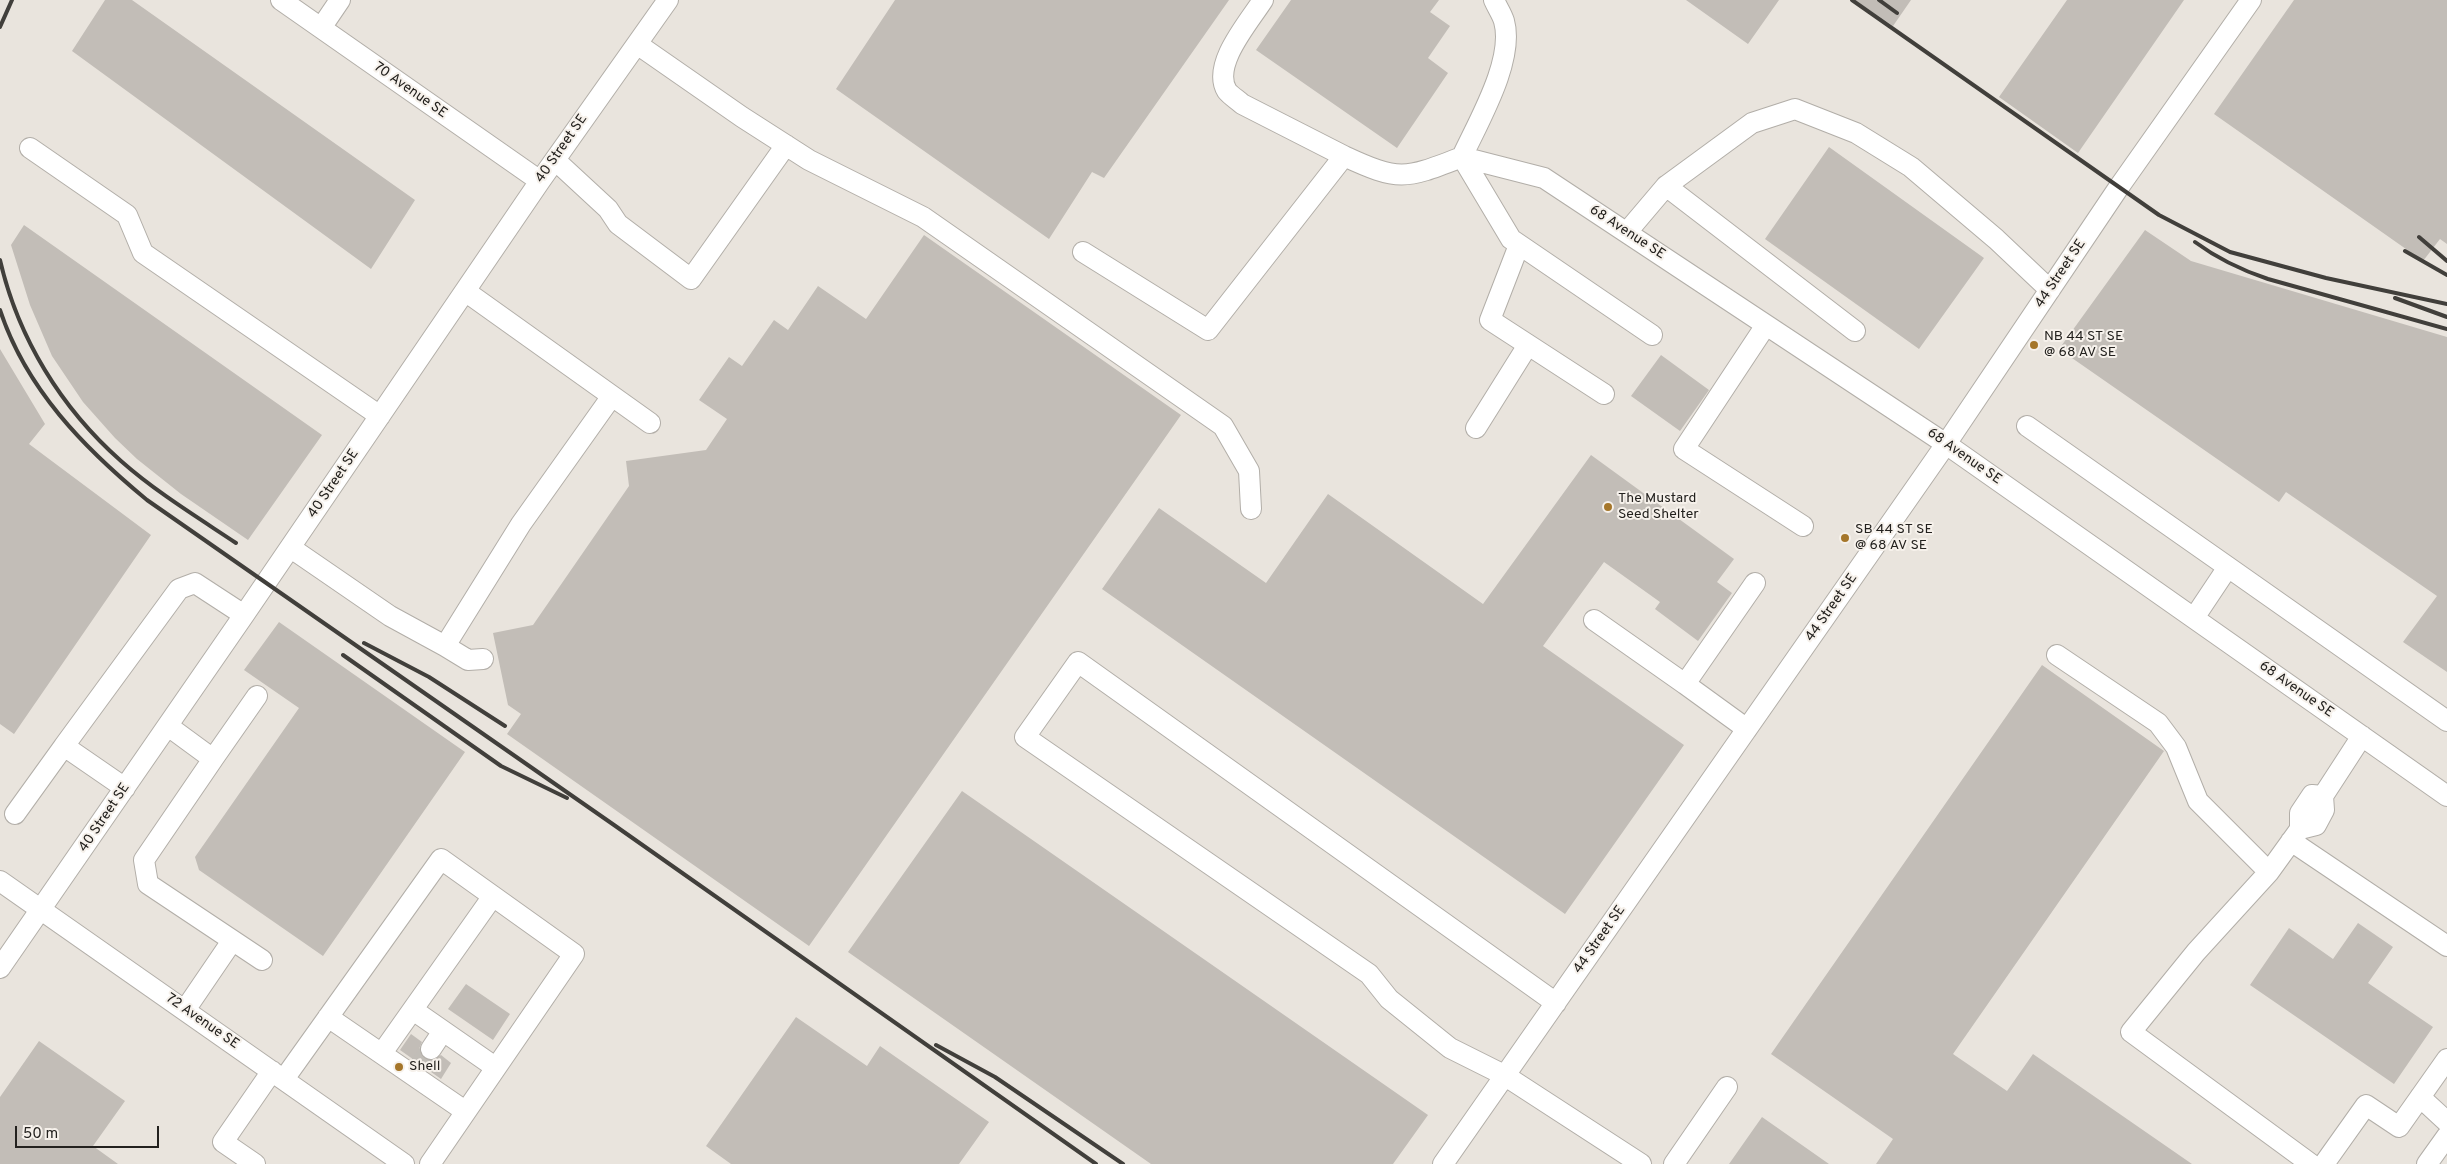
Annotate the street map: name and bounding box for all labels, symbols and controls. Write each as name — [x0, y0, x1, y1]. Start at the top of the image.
street label: 70 Avenue SE — [370, 59, 450, 123]
street label: 40 Street SE — [532, 112, 592, 186]
street label: 68 Avenue SE — [1586, 202, 1668, 264]
street label: 44 Street SE — [2032, 236, 2090, 312]
place label: NB 44 ST SE @ 68 AV SE — [2044, 329, 2123, 362]
marker: NB 44 ST SE @ 68 AV SE — [2028, 339, 2040, 351]
street label: 68 Avenue SE — [1924, 425, 2004, 489]
street label: 40 Street SE — [305, 446, 363, 522]
place label: The Mustard Seed Shelter — [1618, 491, 1699, 524]
marker: The Mustard Seed Shelter — [1602, 501, 1614, 513]
place label: SB 44 ST SE @ 68 AV SE — [1855, 522, 1933, 554]
marker: SB 44 ST SE @ 68 AV SE — [1839, 532, 1851, 544]
street label: 44 Street SE — [1802, 571, 1862, 645]
street label: 68 Avenue SE — [2256, 658, 2336, 722]
street label: 40 Street SE — [76, 780, 134, 856]
street label: 44 Street SE — [1570, 903, 1630, 977]
street label: 72 Avenue SE — [162, 991, 242, 1053]
place label: Shell — [409, 1059, 440, 1075]
marker: Shell — [393, 1061, 405, 1073]
scale bar — [18, 1116, 161, 1148]
text: 50 m — [23, 1125, 58, 1144]

